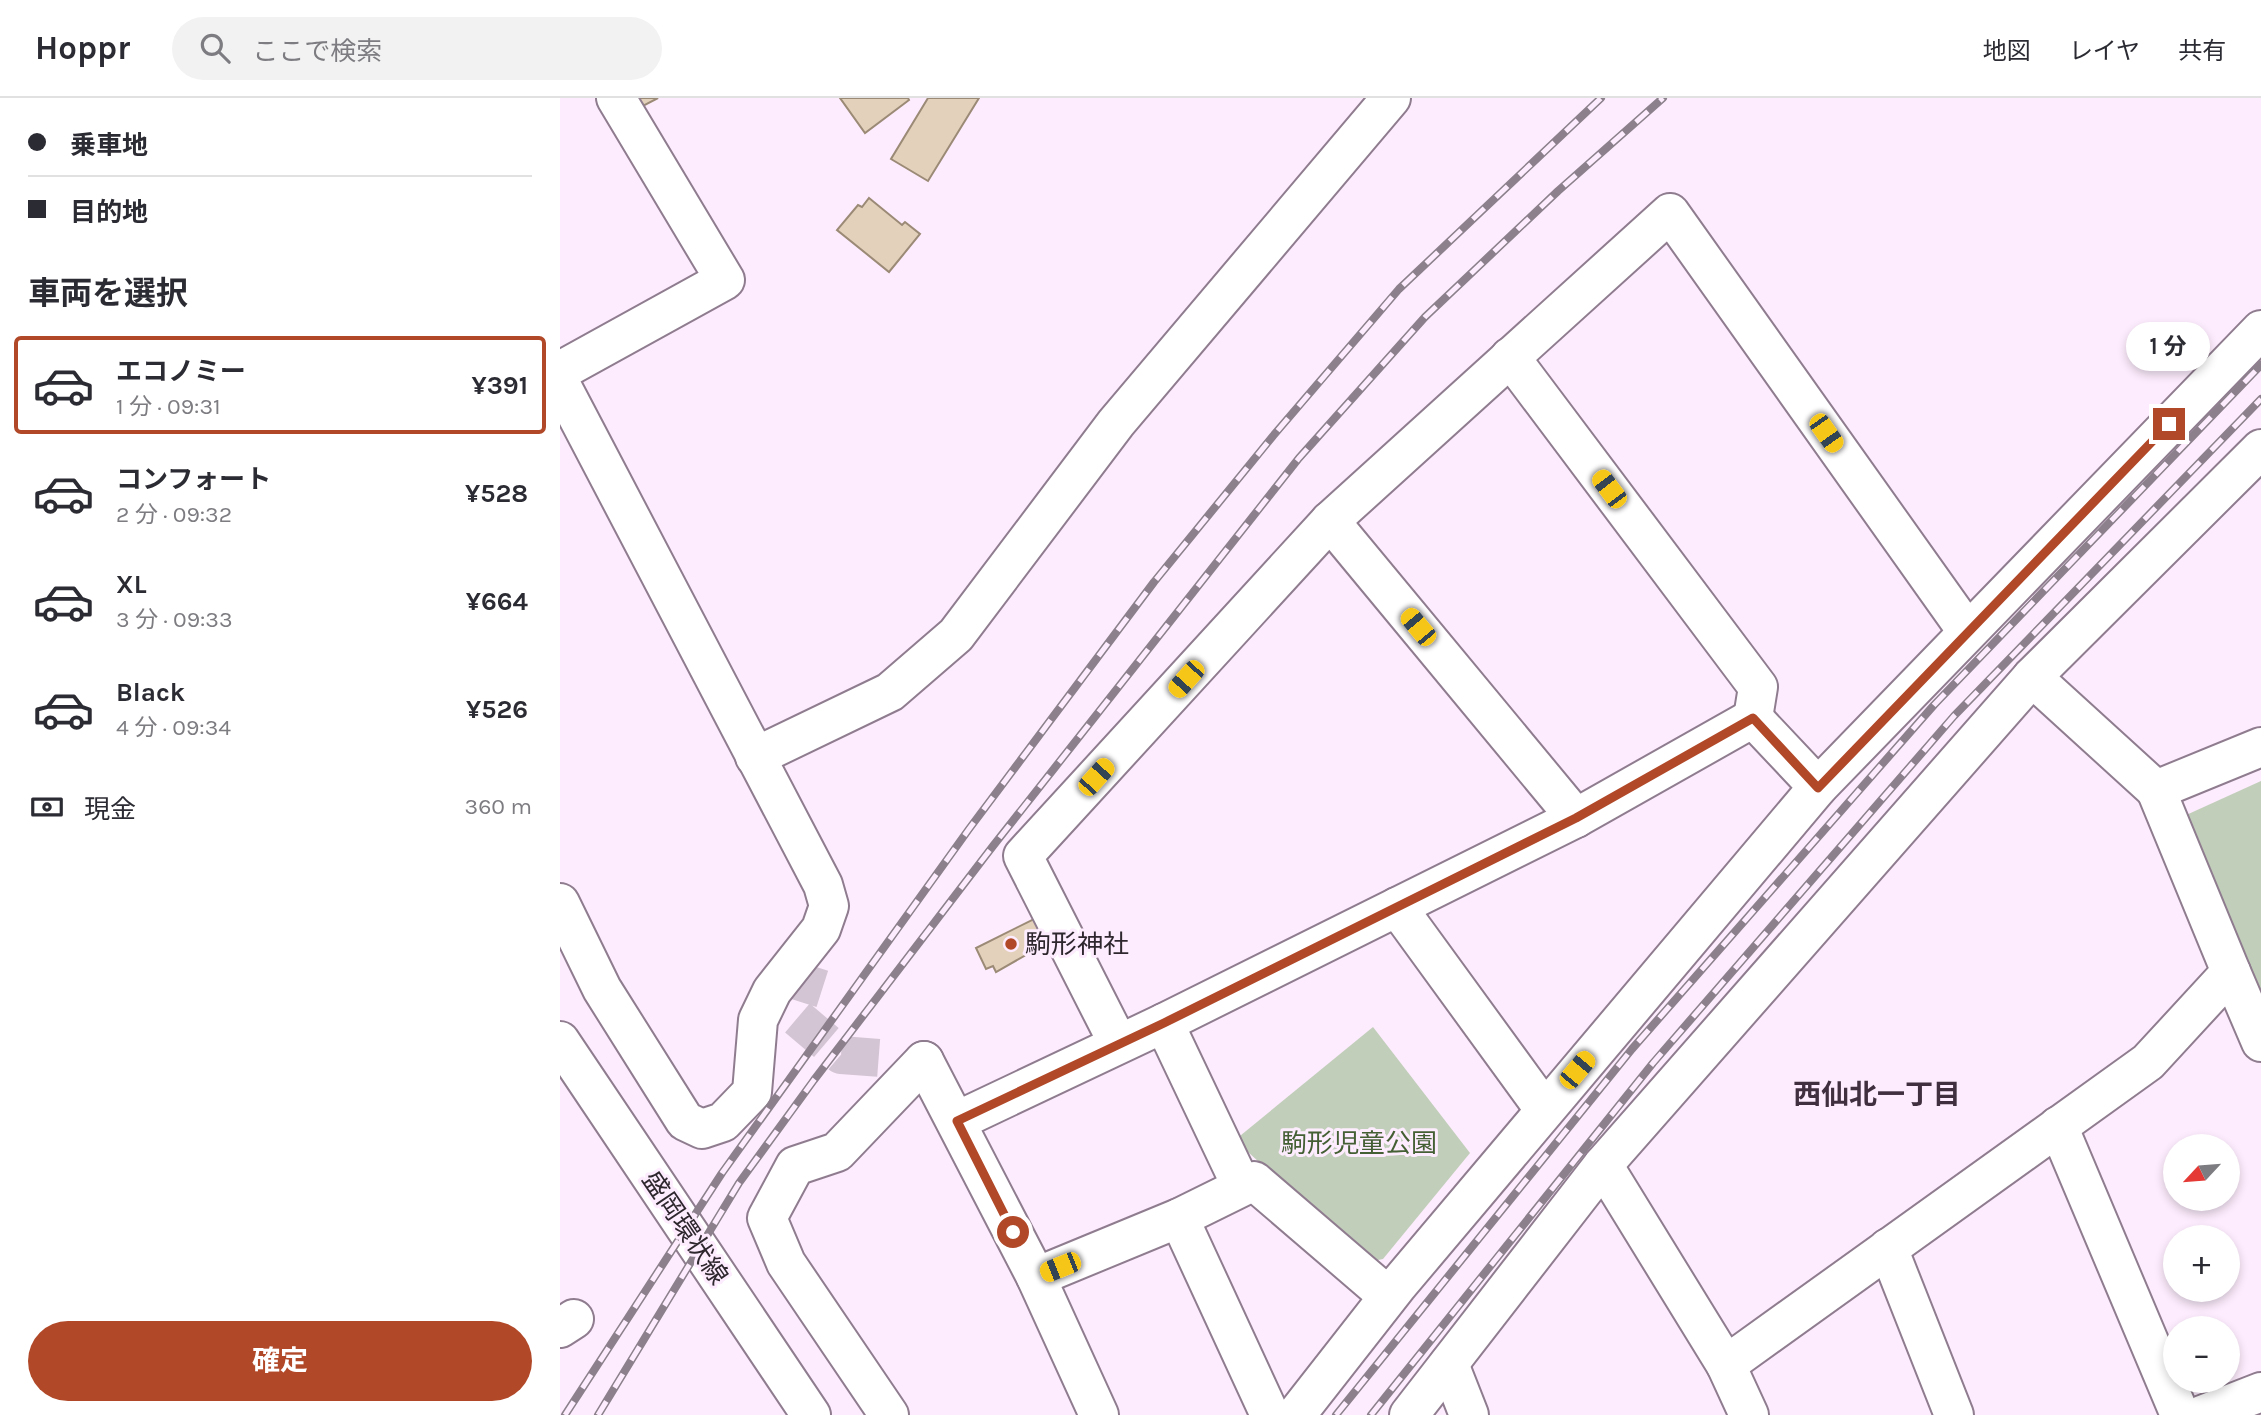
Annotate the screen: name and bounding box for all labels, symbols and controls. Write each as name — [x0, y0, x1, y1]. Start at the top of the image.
search box — [172, 17, 662, 80]
text: Hoppr — [35, 29, 130, 67]
icon: search — [196, 29, 234, 67]
text: ここで検索 — [252, 36, 382, 67]
text: 地図 — [1983, 37, 2031, 65]
text: レイヤ — [2069, 37, 2140, 65]
text: 共有 — [2178, 37, 2226, 65]
text: 乗車地 — [70, 130, 148, 161]
text: 目的地 — [70, 197, 148, 228]
text: 車両を選択 — [28, 275, 188, 312]
callout: 1 分 — [2127, 322, 2211, 372]
text: 1 分 — [2149, 333, 2187, 360]
icon: car — [32, 354, 95, 417]
text: エコノミー — [116, 356, 246, 387]
text: ¥391 — [471, 370, 528, 401]
text: 1 分 · 09:31 — [116, 393, 221, 420]
route end — [2153, 408, 2185, 440]
car — [1806, 410, 1847, 456]
icon: car — [32, 462, 95, 525]
text: コンフォート — [116, 464, 271, 495]
car — [1588, 466, 1631, 512]
text: ¥528 — [465, 478, 528, 509]
text: 2 分 · 09:32 — [116, 501, 232, 528]
text: XL — [116, 569, 147, 600]
icon: car — [32, 570, 95, 633]
text: ¥664 — [466, 586, 528, 617]
car — [1397, 604, 1440, 650]
text: 3 分 · 09:33 — [116, 606, 233, 633]
car — [1165, 656, 1208, 702]
text: Black — [116, 677, 185, 708]
icon: car — [32, 678, 95, 741]
text: ¥526 — [466, 694, 528, 725]
text: 4 分 · 09:34 — [116, 714, 231, 741]
car — [1075, 754, 1118, 800]
icon: cash — [28, 788, 66, 826]
text: 360 m — [465, 793, 532, 820]
text: 現金 — [84, 794, 136, 825]
place label: 駒形神社 — [1025, 929, 1129, 960]
marker: 駒形神社 — [1003, 936, 1019, 952]
car — [1556, 1047, 1599, 1093]
district label: 西仙北一丁目 — [1793, 1078, 1961, 1111]
park label: 駒形児童公園 — [1281, 1128, 1437, 1159]
north arrow — [2163, 1134, 2240, 1211]
map controls — [2163, 1134, 2240, 1393]
street label: 盛岡環状線 — [636, 1165, 734, 1291]
route start — [997, 1216, 1029, 1248]
button: + — [2163, 1225, 2240, 1302]
car — [1037, 1249, 1084, 1285]
button: − — [2163, 1316, 2240, 1393]
button: 確定 — [28, 1321, 532, 1401]

